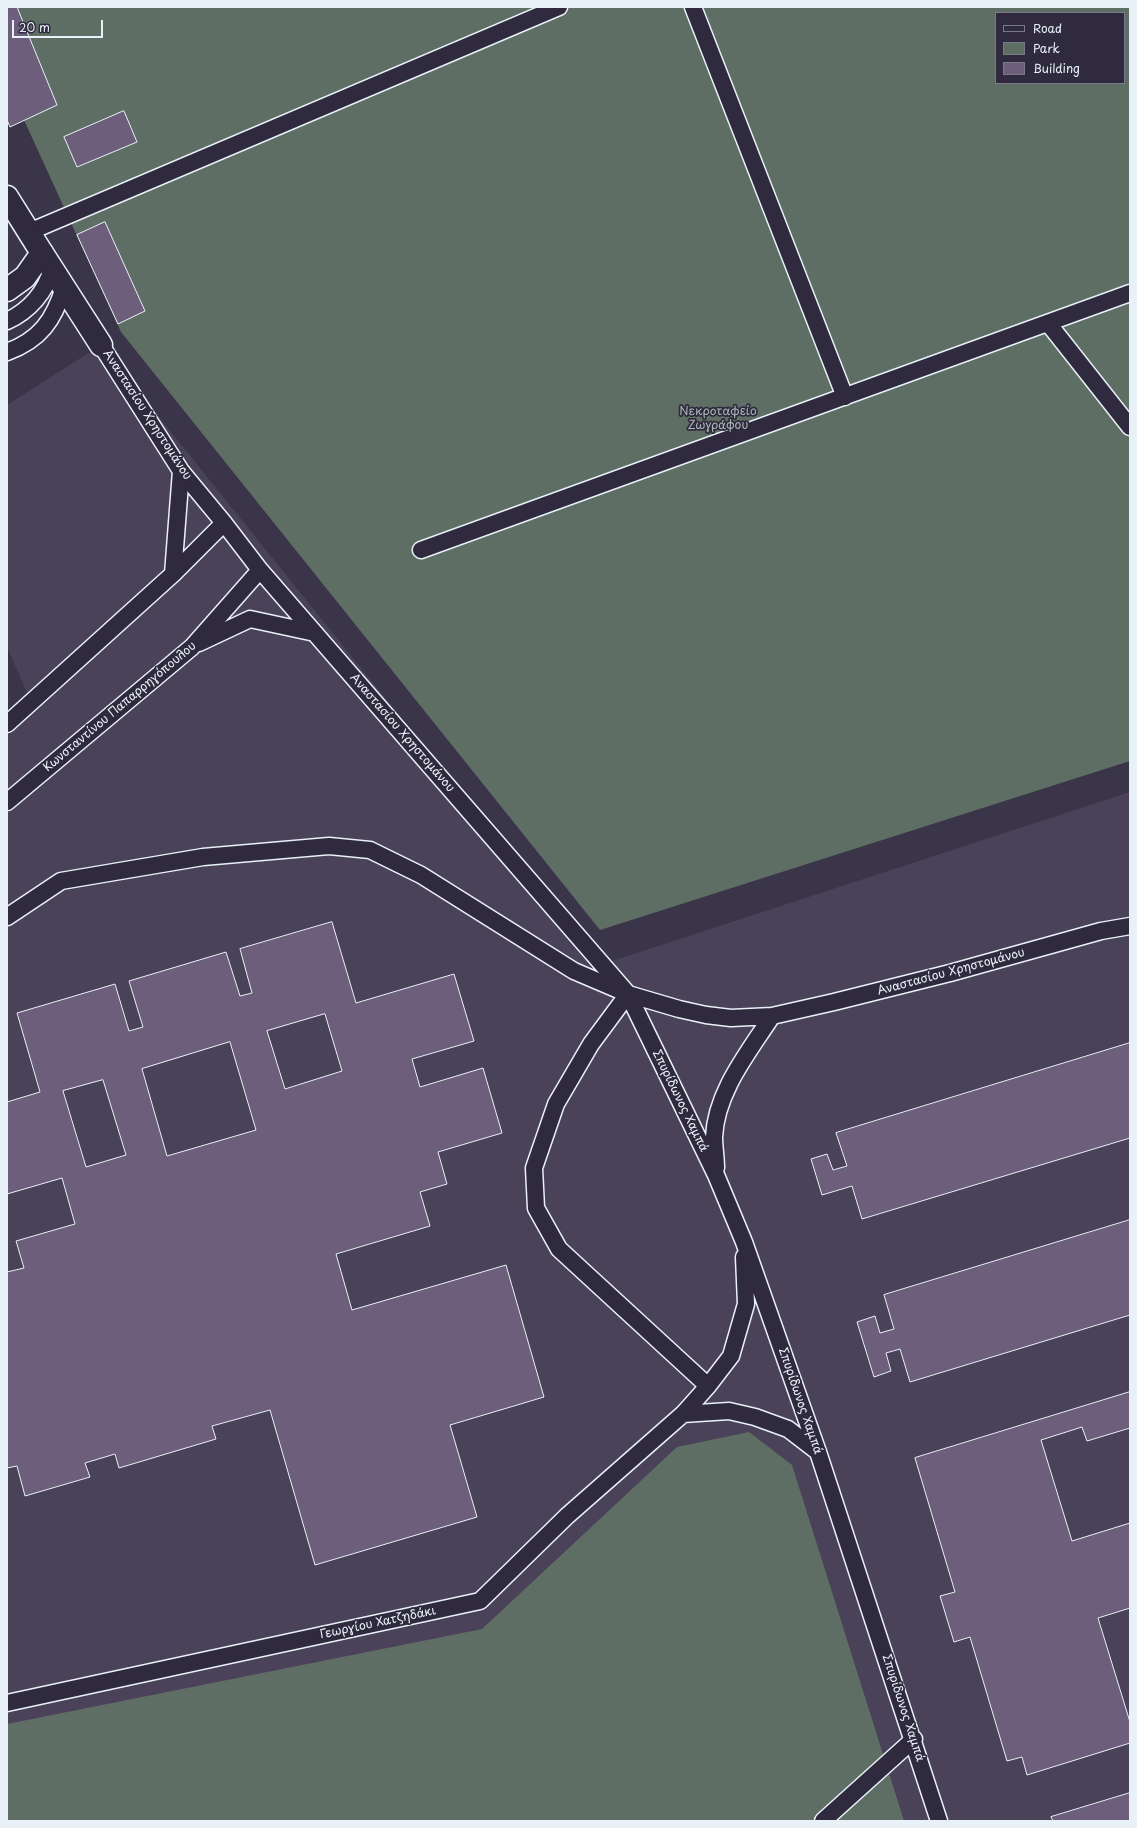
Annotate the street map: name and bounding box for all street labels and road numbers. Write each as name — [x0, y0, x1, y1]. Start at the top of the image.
street label: Αναστασίου Χρηστομάνου — [100, 347, 194, 483]
street label: Κωνσταντίνου Παπαρρηγόπουλου — [41, 639, 199, 775]
street label: Αναστασίου Χρηστομάνου — [347, 671, 457, 795]
street label: Αναστασίου Χρηστομάνου — [876, 945, 1026, 999]
street label: Σπυρίδωνος Χαμπά — [649, 1048, 711, 1154]
street label: Σπυρίδωνος Χαμπά — [775, 1346, 825, 1456]
street label: Γεωργίου Χατζηδάκι — [319, 1604, 437, 1642]
street label: Σπυρίδωνος Χαμπά — [879, 1653, 927, 1763]

